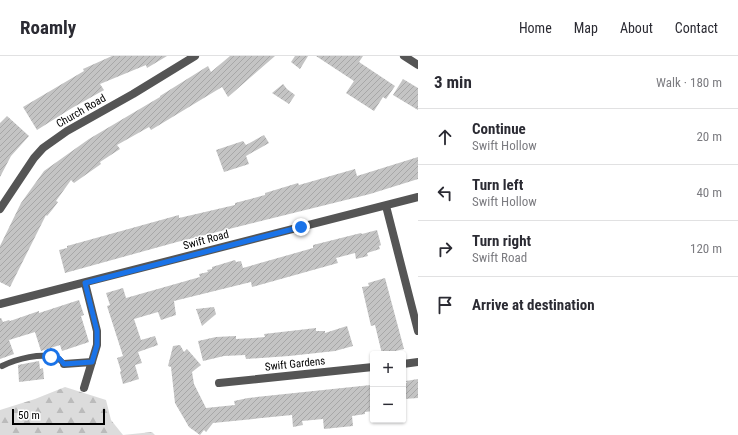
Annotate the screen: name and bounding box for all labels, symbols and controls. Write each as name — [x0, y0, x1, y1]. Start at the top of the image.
text: Roamly — [20, 16, 76, 39]
text: Home — [519, 20, 552, 36]
text: Map — [574, 20, 598, 36]
text: About — [620, 20, 653, 36]
text: Contact — [675, 20, 718, 36]
text: 3 min — [434, 72, 472, 92]
text: Walk · 180 m — [656, 75, 722, 90]
street label: Church Road — [54, 92, 108, 130]
text: Continue — [472, 120, 526, 138]
icon: ahead — [434, 126, 456, 148]
text: 20 m — [696, 129, 722, 144]
text: Swift Hollow — [472, 138, 537, 153]
text: Turn left — [472, 176, 523, 194]
icon: left — [434, 182, 456, 204]
text: 40 m — [696, 185, 722, 200]
text: Swift Hollow — [472, 194, 537, 209]
route end — [292, 218, 310, 236]
street label: Swift Road — [182, 228, 230, 252]
text: Turn right — [472, 232, 531, 250]
icon: right — [434, 238, 456, 260]
text: 120 m — [690, 241, 722, 256]
text: Swift Road — [472, 250, 527, 265]
icon: arrive — [434, 294, 456, 316]
text: Arrive at destination — [472, 296, 595, 314]
route start — [42, 348, 60, 366]
map controls — [370, 351, 406, 423]
button: + — [370, 351, 406, 387]
street label: Swift Gardens — [264, 354, 326, 374]
button: − — [370, 387, 406, 423]
scale bar — [12, 407, 105, 426]
text: 50 m — [18, 409, 40, 422]

